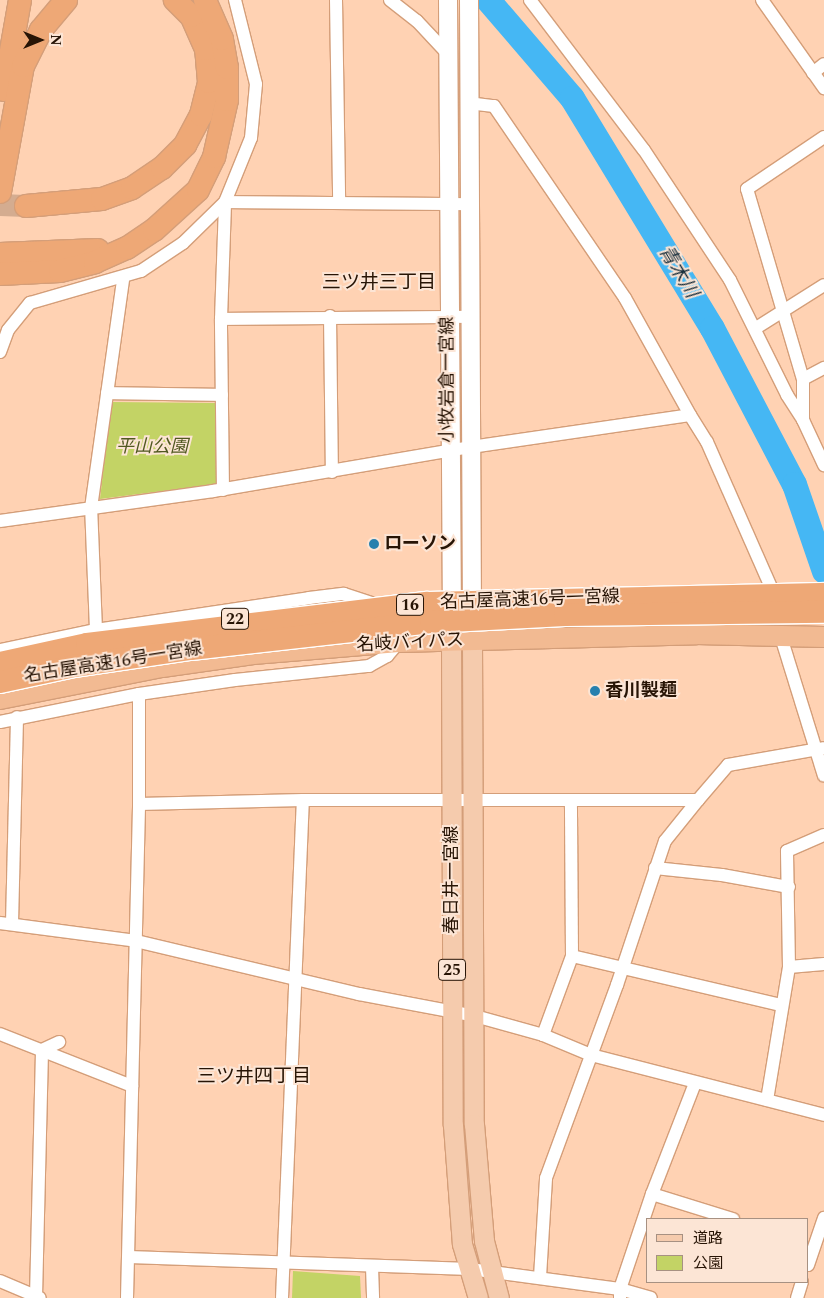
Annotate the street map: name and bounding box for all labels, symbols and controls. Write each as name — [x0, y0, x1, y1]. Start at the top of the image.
north arrow — [15, 15, 65, 65]
text: N — [45, 34, 66, 46]
water label: 青木川 — [654, 242, 702, 302]
district label: 三ツ井三丁目 — [322, 272, 436, 294]
street label: 小牧岩倉一宮線 — [437, 317, 459, 443]
park label: 平山公園 — [116, 436, 188, 458]
place label: ローソン — [384, 533, 456, 555]
marker: ローソン — [368, 538, 380, 550]
street label: 名古屋高速16号一宮線 — [440, 586, 620, 614]
road number: 16 — [395, 592, 425, 618]
road number: 22 — [220, 606, 250, 632]
street label: 名岐バイパス — [356, 629, 464, 657]
street label: 名古屋高速16号一宮線 — [22, 638, 204, 688]
place label: 香川製麺 — [605, 680, 677, 702]
marker: 香川製麺 — [589, 685, 601, 697]
street label: 春日井一宮線 — [441, 826, 463, 934]
road number: 25 — [437, 956, 467, 984]
district label: 三ツ井四丁目 — [197, 1066, 311, 1088]
legend — [646, 1218, 809, 1283]
text: 道路 — [693, 1227, 723, 1250]
text: 公園 — [693, 1252, 723, 1275]

